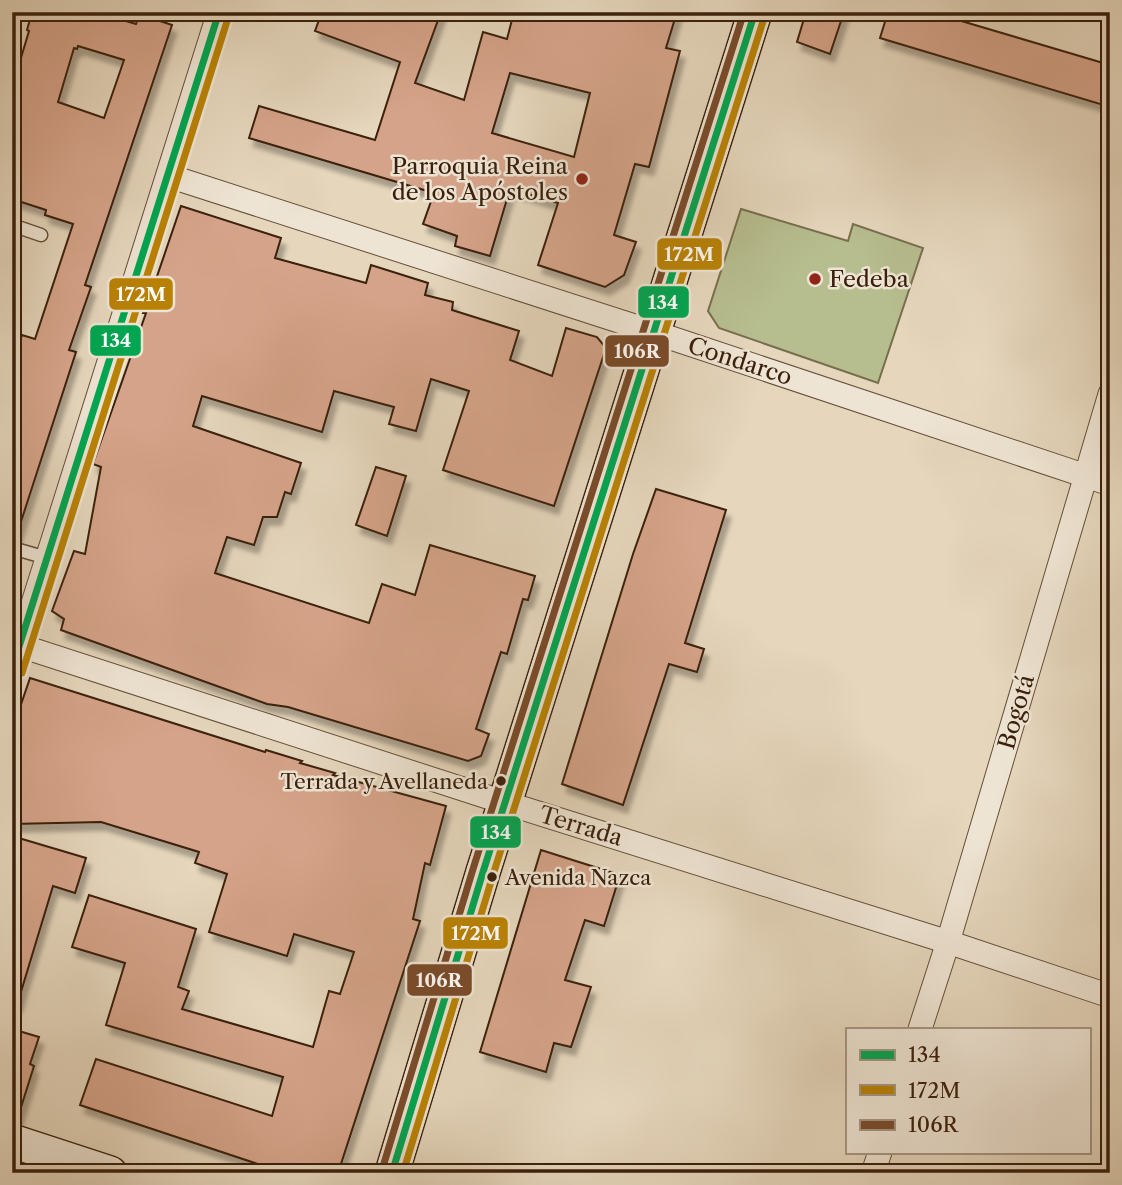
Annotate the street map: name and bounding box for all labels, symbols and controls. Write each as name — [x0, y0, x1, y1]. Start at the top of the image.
place label: Parroquia Reina de los Apóstoles — [392, 152, 569, 206]
marker: Parroquia Reina de los Apóstoles — [574, 171, 590, 187]
line badge: 172M — [656, 237, 723, 271]
text: 172M — [664, 243, 714, 266]
place label: Fedeba — [829, 265, 910, 293]
marker: Fedeba — [807, 271, 823, 287]
line badge: 172M — [108, 277, 174, 311]
text: 172M — [116, 283, 166, 306]
line badge: 134 — [637, 285, 690, 319]
text: 134 — [648, 291, 678, 314]
line badge: 134 — [89, 324, 142, 357]
text: 134 — [101, 329, 131, 352]
street label: Condarco — [684, 331, 796, 391]
line badge: 106R — [604, 334, 670, 368]
text: 106R — [614, 340, 662, 363]
street label: Bogotá — [992, 671, 1040, 753]
place label: Terrada y Avellaneda — [280, 769, 489, 794]
marker: Terrada y Avellaneda — [494, 774, 508, 788]
street label: Terrada — [536, 800, 627, 852]
line badge: 134 — [469, 815, 522, 849]
text: 134 — [481, 821, 511, 844]
place label: Avenida Nazca — [504, 865, 652, 890]
marker: Avenida Nazca — [485, 870, 499, 884]
line badge: 172M — [442, 916, 509, 950]
text: 172M — [451, 922, 501, 945]
line badge: 106R — [406, 963, 473, 997]
text: 106R — [416, 969, 464, 992]
legend — [846, 1028, 1090, 1154]
text: 134 — [908, 1042, 941, 1067]
text: 172M — [908, 1078, 960, 1103]
text: 106R — [908, 1112, 959, 1137]

